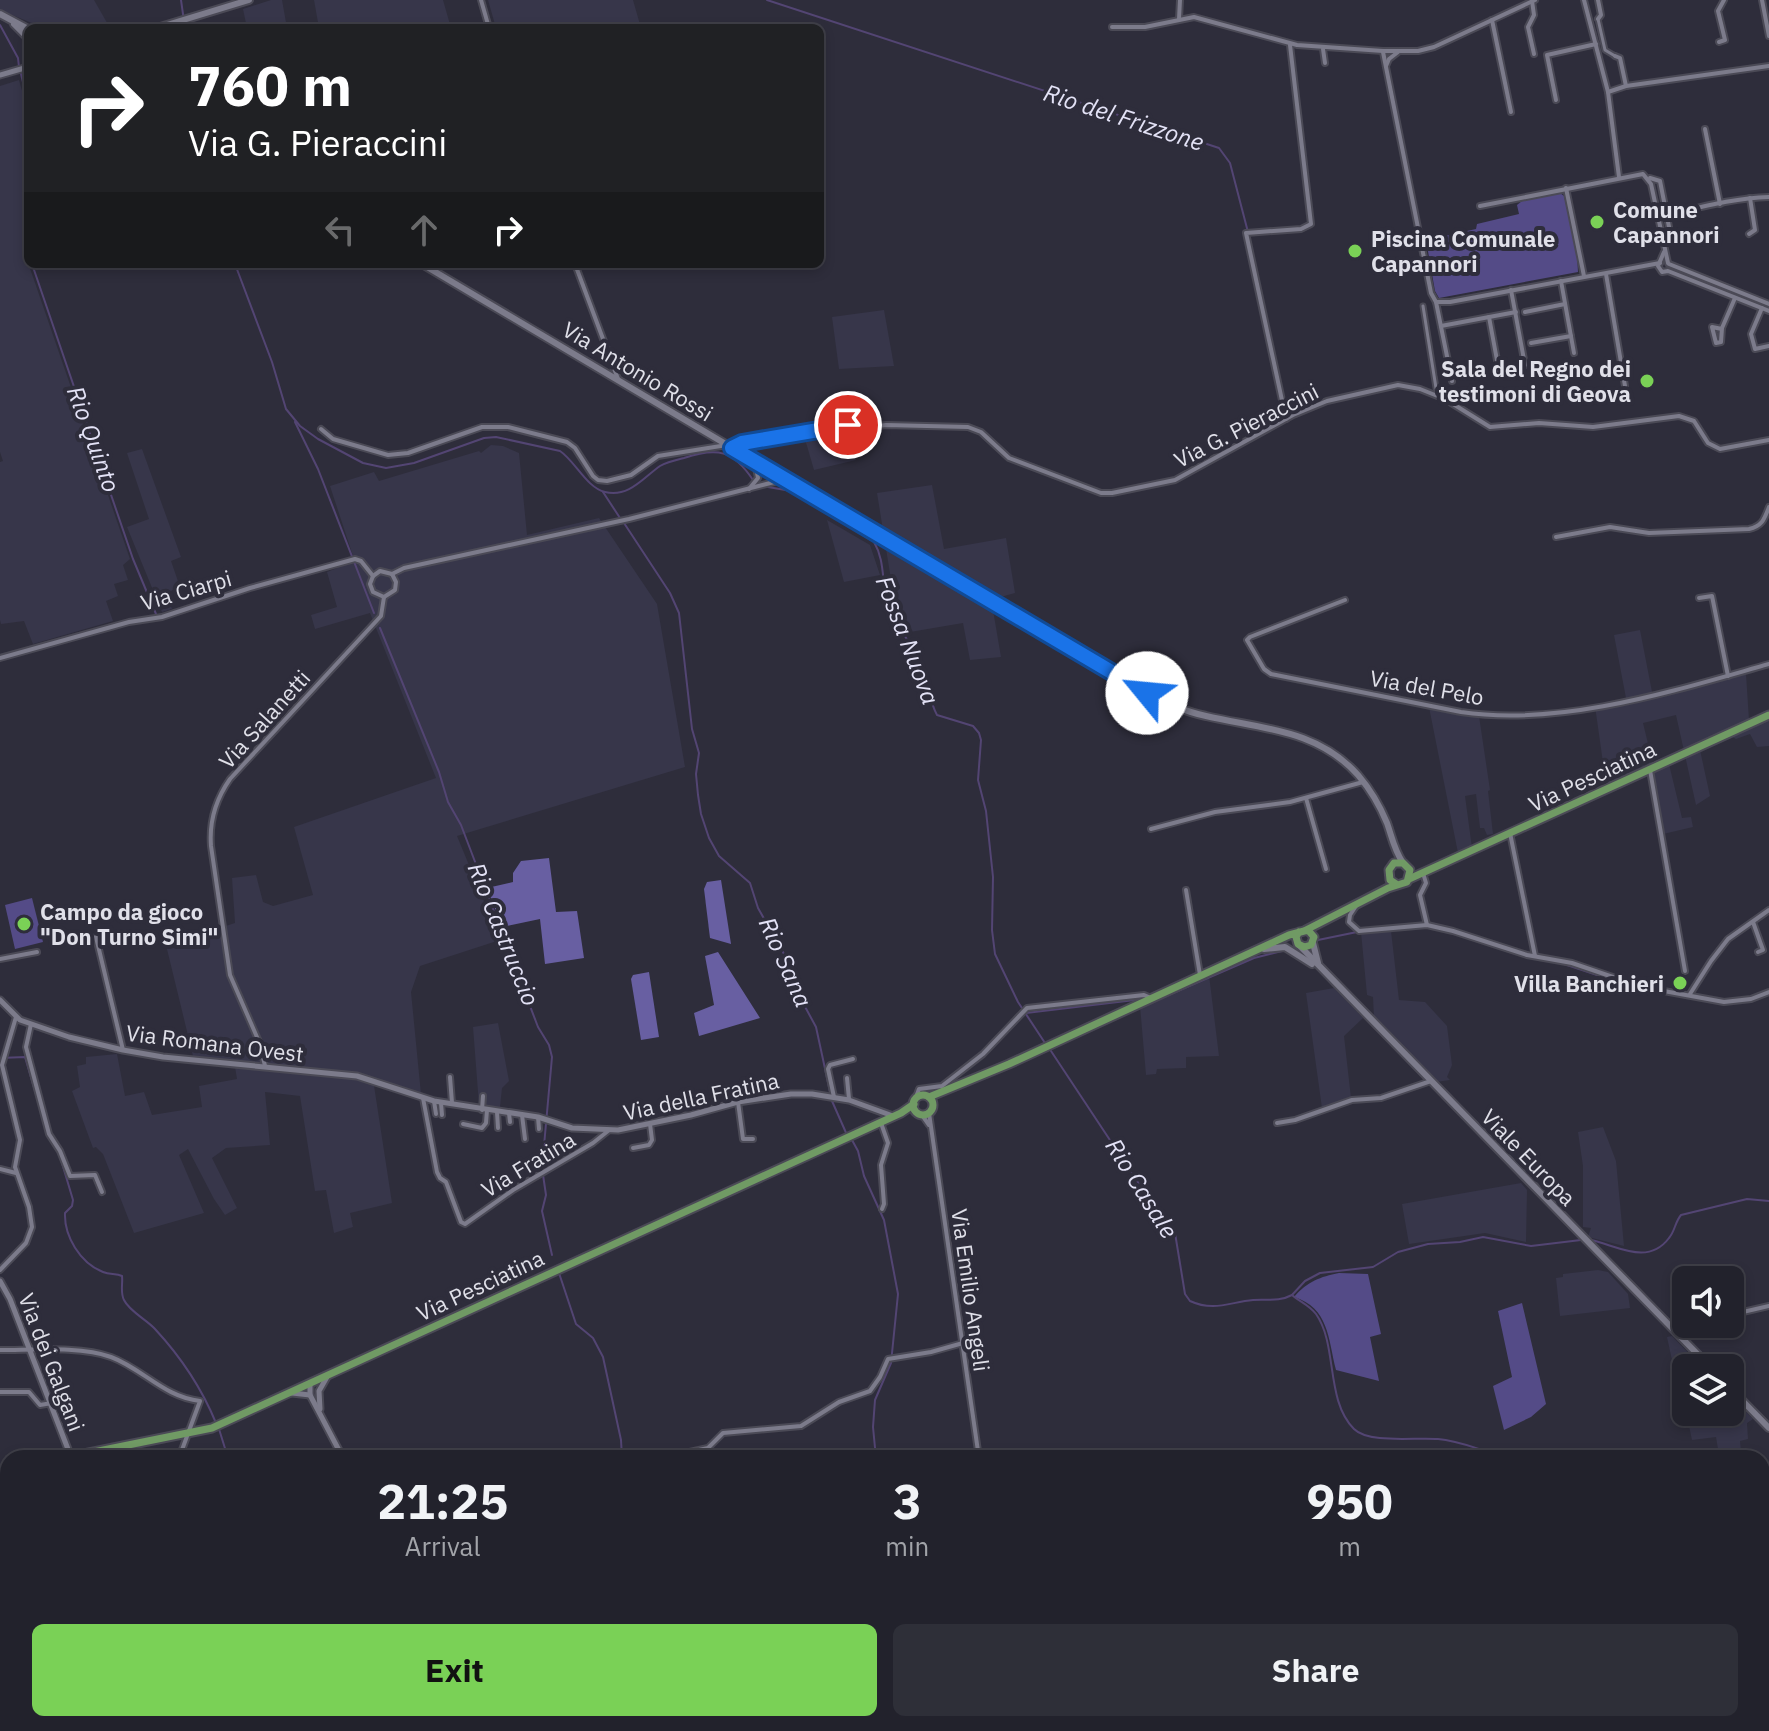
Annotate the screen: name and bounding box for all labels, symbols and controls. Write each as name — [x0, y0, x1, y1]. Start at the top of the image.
text: 760 m — [188, 49, 352, 121]
icon: right — [56, 56, 160, 160]
water label: Rio del Frizzone — [1040, 76, 1208, 158]
text: Via G. Pieraccini — [188, 119, 447, 166]
place label: Comune Capannori — [1613, 195, 1720, 249]
icon: left — [318, 208, 362, 252]
icon: ahead — [402, 208, 446, 252]
icon: right — [486, 208, 530, 252]
marker: Comune Capannori — [1588, 213, 1606, 231]
place label: Piscina Comunale Capannori — [1371, 224, 1555, 278]
marker: Piscina Comunale Capannori — [1346, 242, 1364, 260]
street label: Via Antonio Rossi — [557, 315, 719, 427]
place label: Sala del Regno dei testimoni di Geova — [1439, 354, 1631, 408]
marker: Sala del Regno dei testimoni di Geova — [1638, 372, 1656, 390]
street label: Via G. Pieraccini — [1169, 376, 1323, 474]
water label: Rio Quinto — [60, 382, 128, 496]
pin — [814, 391, 882, 459]
icon: arrive — [826, 403, 870, 447]
street label: Via Ciarpi — [137, 563, 235, 617]
water label: Fossa Nuova — [869, 571, 947, 709]
position arrow — [1105, 651, 1189, 735]
street label: Via Salanetti — [212, 663, 316, 775]
street label: Via del Pelo — [1368, 663, 1486, 711]
street label: Via Pesciatina — [1524, 734, 1661, 818]
water label: Rio Castruccio — [461, 858, 547, 1010]
place label: Campo da gioco "Don Turno Simi" — [40, 897, 218, 951]
water label: Rio Sana — [752, 912, 820, 1012]
marker: Campo da gioco "Don Turno Simi" — [15, 915, 33, 933]
place label: Villa Banchieri — [1514, 969, 1664, 998]
marker: Villa Banchieri — [1671, 974, 1689, 992]
street label: Via Romana Ovest — [124, 1018, 306, 1068]
street label: Via della Fratina — [620, 1065, 782, 1127]
street label: Viale Europa — [1475, 1102, 1583, 1212]
street label: Via Fratina — [476, 1124, 581, 1203]
water label: Rio Casale — [1099, 1132, 1185, 1244]
street label: Via Emilio Angeli — [945, 1207, 997, 1373]
street label: Via Pesciatina — [412, 1243, 549, 1327]
map controls — [1672, 1266, 1744, 1426]
button: sound — [1672, 1266, 1744, 1338]
street label: Via dei Galgani — [12, 1289, 92, 1435]
button: layers — [1672, 1354, 1744, 1426]
text: 21:25 — [377, 1470, 508, 1532]
text: 3 — [893, 1470, 922, 1532]
text: 950 — [1306, 1470, 1393, 1532]
text: Arrival — [405, 1529, 481, 1563]
text: min — [885, 1529, 929, 1563]
text: m — [1338, 1529, 1361, 1563]
button: Exit — [32, 1624, 877, 1716]
button: Share — [893, 1624, 1738, 1716]

